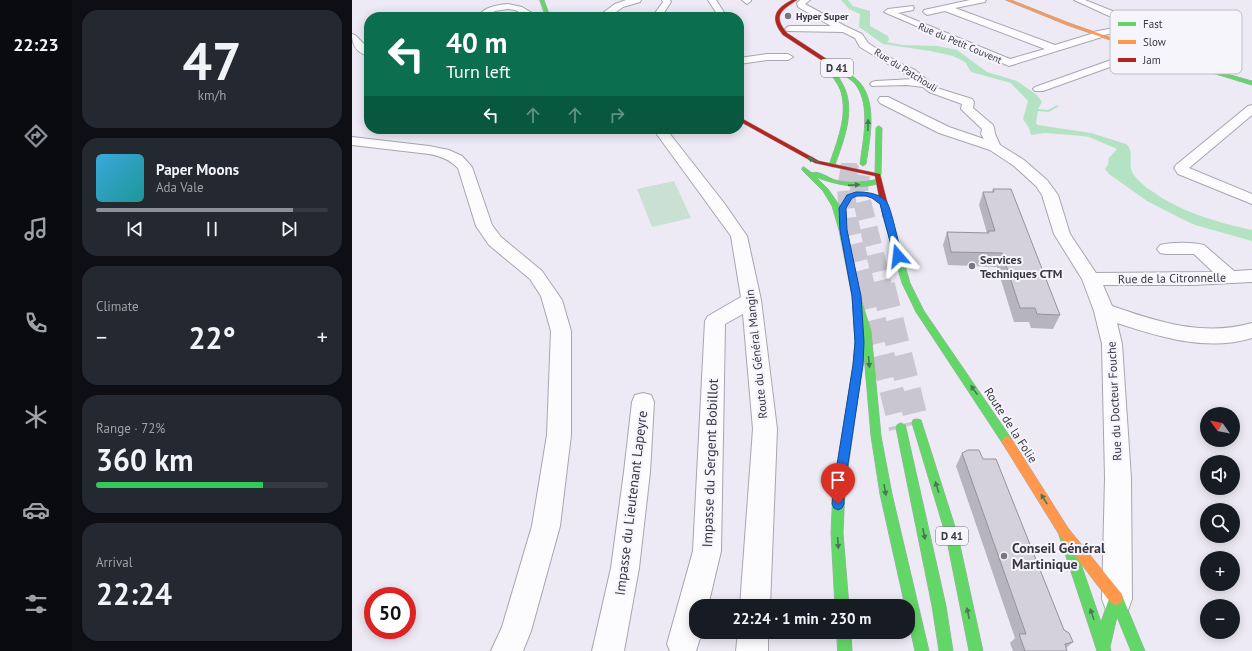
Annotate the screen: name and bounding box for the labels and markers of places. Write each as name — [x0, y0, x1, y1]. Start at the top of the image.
place label: Hyper Super — [796, 10, 849, 23]
marker: Hyper Super — [783, 11, 793, 21]
place label: Services Techniques CTM — [980, 252, 1062, 281]
marker: Services Techniques CTM — [967, 261, 977, 271]
pin — [821, 463, 855, 504]
place label: Conseil Général Martinique — [1012, 539, 1106, 573]
marker: Conseil Général Martinique — [999, 551, 1009, 561]

